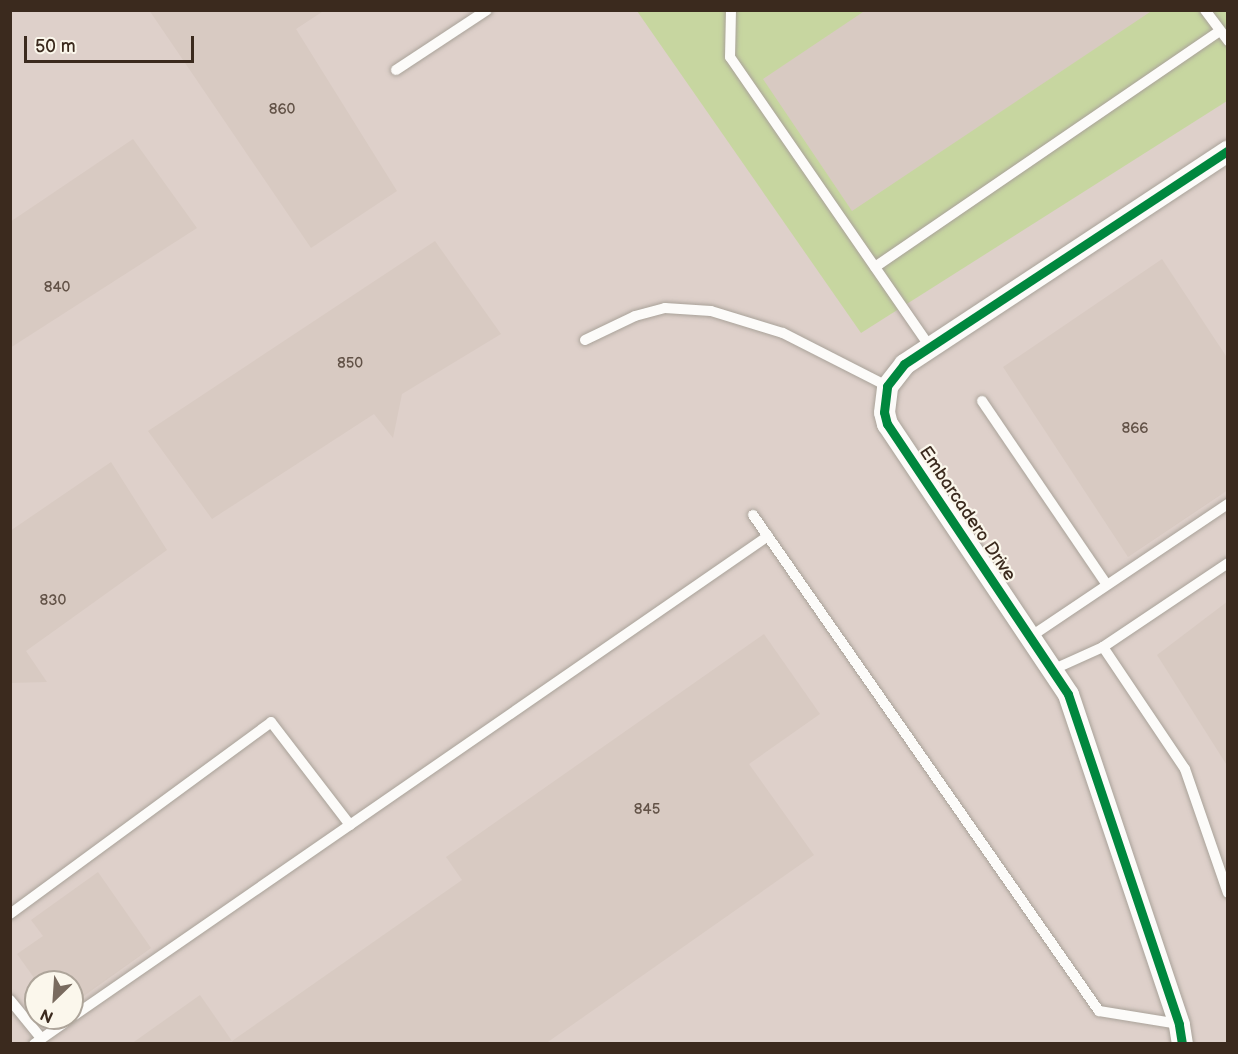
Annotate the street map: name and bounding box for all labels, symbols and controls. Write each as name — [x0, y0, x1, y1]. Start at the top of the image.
scale bar — [27, 24, 196, 62]
text: 50 m — [35, 36, 76, 57]
house number: 860 — [269, 101, 295, 119]
house number: 840 — [44, 279, 70, 297]
house number: 850 — [337, 355, 363, 373]
house number: 866 — [1121, 420, 1149, 438]
street label: Embarcadero Drive — [914, 443, 1020, 585]
house number: 830 — [40, 592, 66, 610]
house number: 845 — [634, 801, 660, 819]
north arrow — [24, 970, 84, 1030]
text: N — [38, 1004, 56, 1026]

